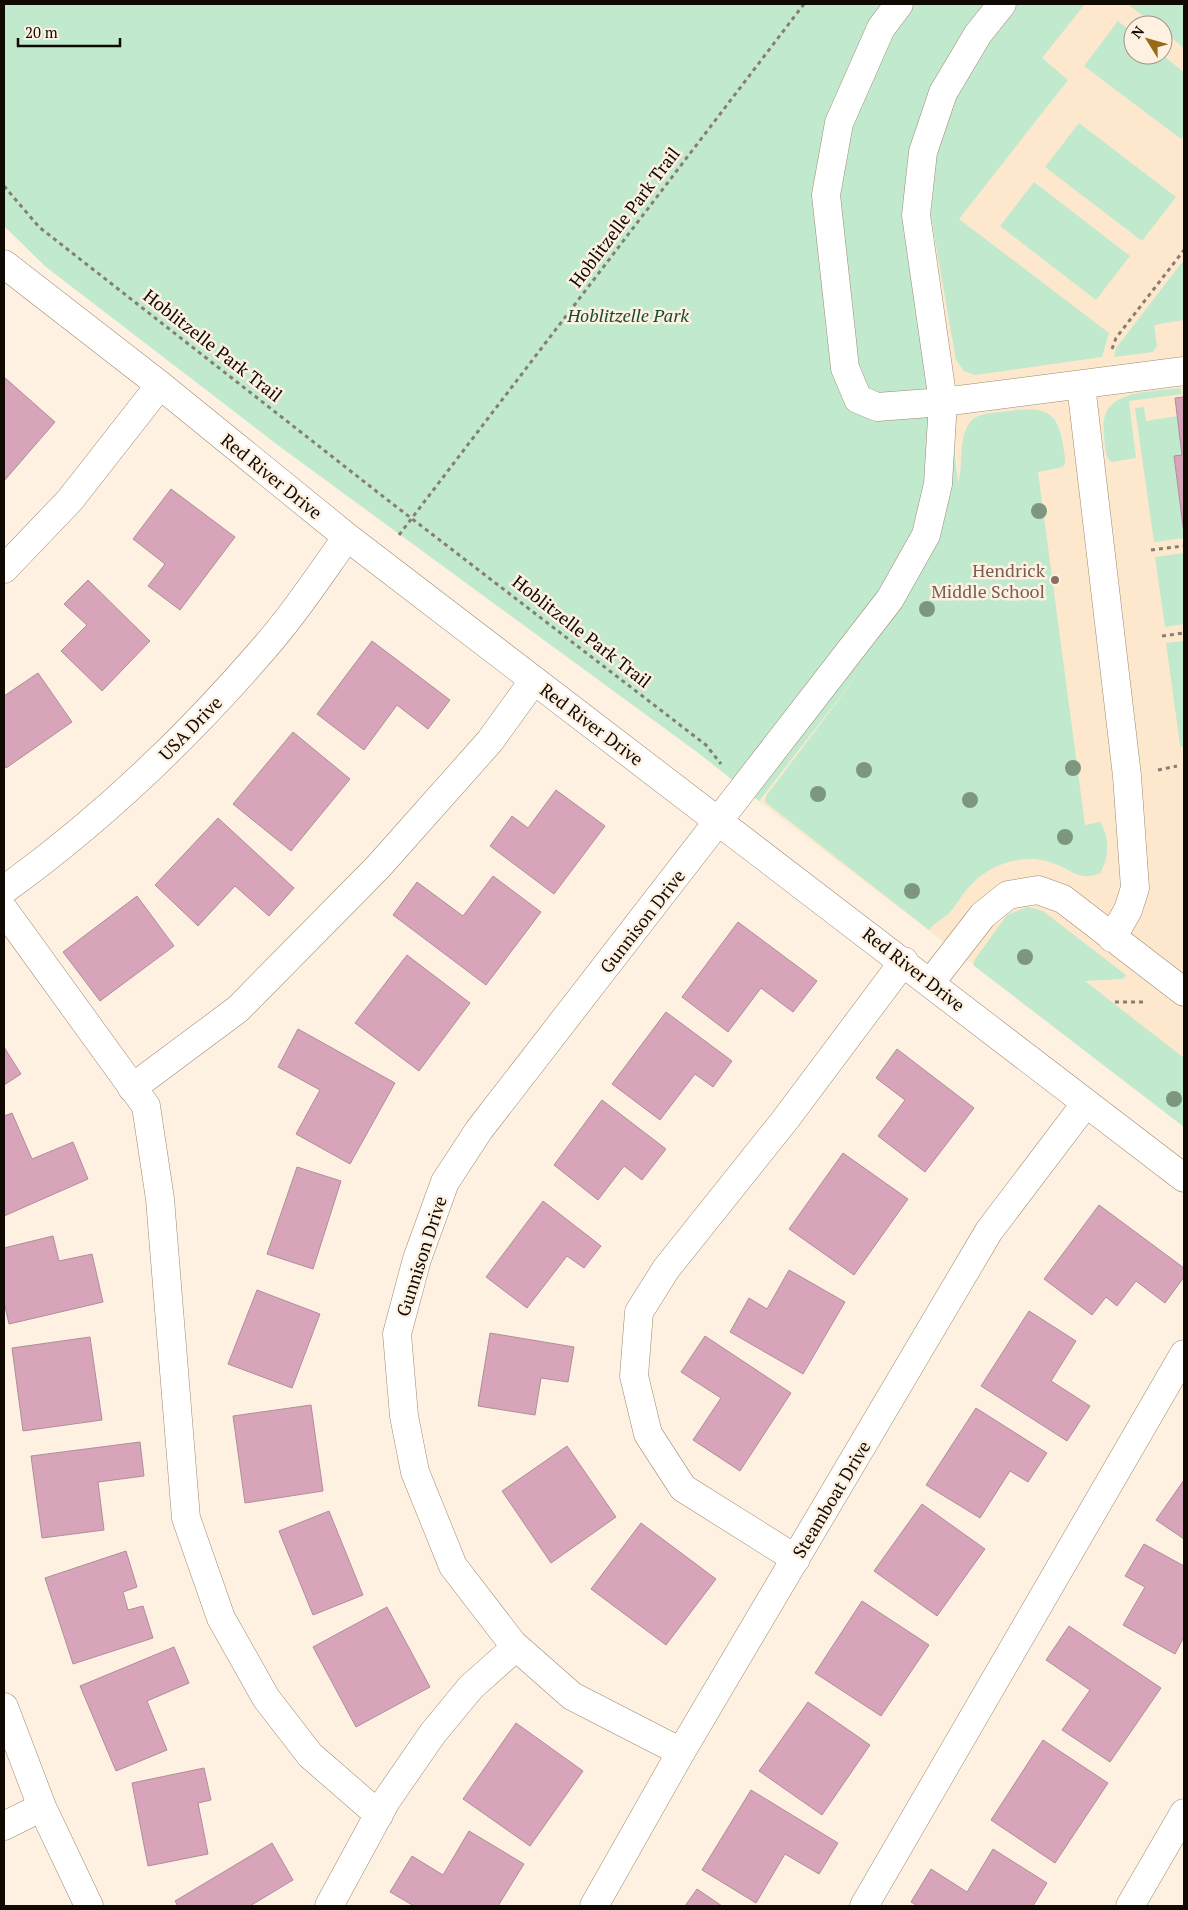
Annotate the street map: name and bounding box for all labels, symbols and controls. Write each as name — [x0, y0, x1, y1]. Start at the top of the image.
scale bar — [18, 15, 120, 47]
north arrow — [1123, 15, 1173, 65]
text: 20 m — [25, 22, 58, 42]
text: N — [1126, 22, 1148, 42]
street label: Hoblitzelle Park Trail — [563, 142, 685, 292]
street label: Hoblitzelle Park Trail — [139, 283, 287, 407]
park label: Hoblitzelle Park — [566, 303, 689, 327]
street label: Red River Drive — [216, 428, 328, 524]
place label: Hendrick Middle School — [931, 558, 1046, 603]
street label: Hoblitzelle Park Trail — [508, 569, 656, 693]
marker: Hendrick Middle School — [1049, 574, 1061, 586]
street label: Red River Drive — [535, 677, 649, 771]
street label: USA Drive — [153, 691, 227, 765]
street label: Gunnison Drive — [594, 864, 690, 978]
street label: Red River Drive — [858, 922, 970, 1016]
street label: Gunnison Drive — [390, 1193, 452, 1319]
street label: Steamboat Drive — [787, 1436, 875, 1562]

